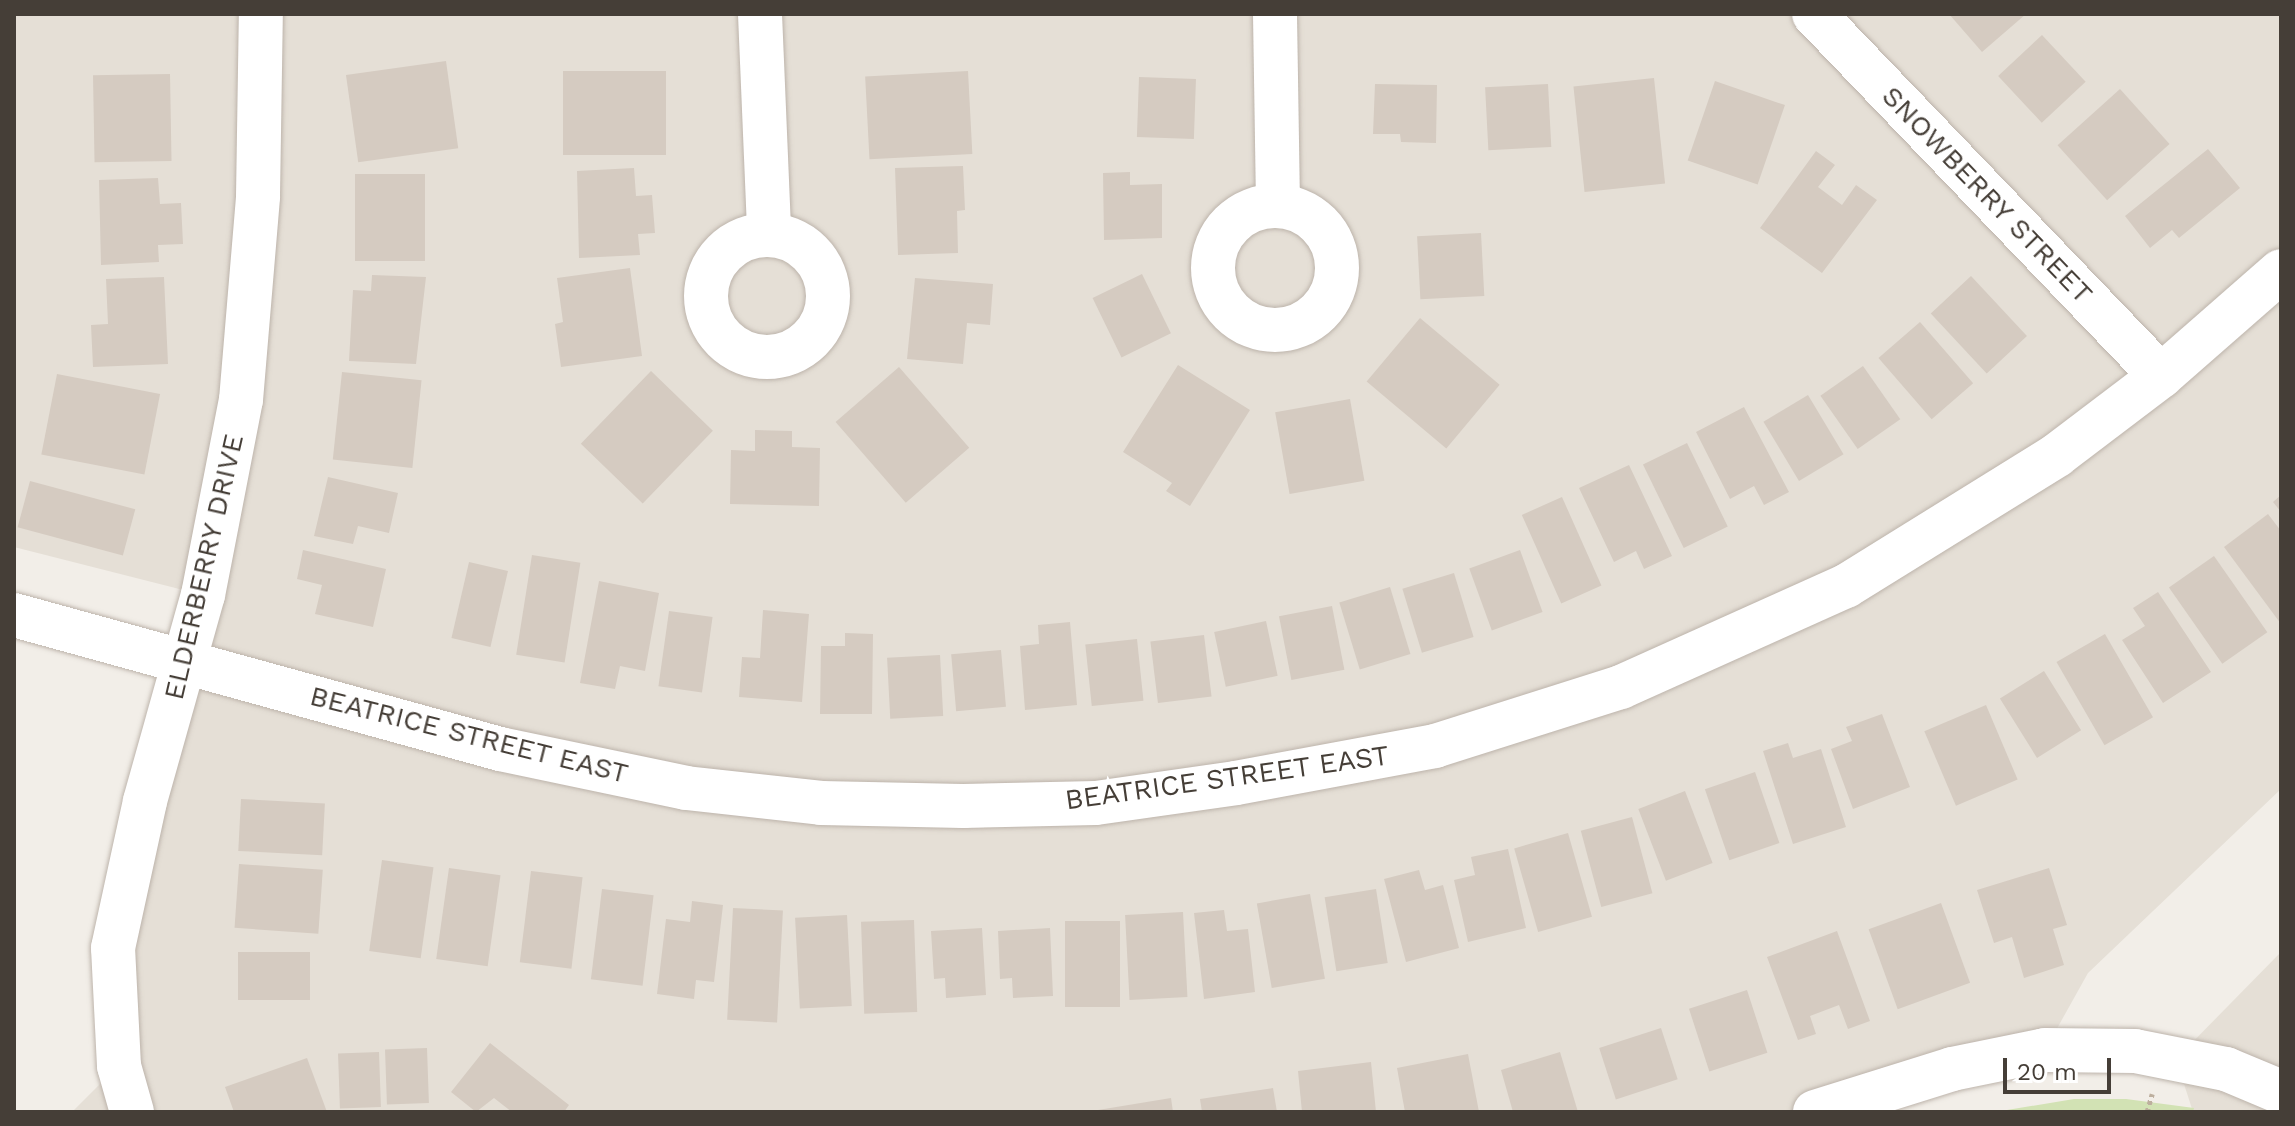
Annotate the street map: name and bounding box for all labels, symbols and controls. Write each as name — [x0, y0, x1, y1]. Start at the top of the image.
street label: SNOWBERRY STREET — [1874, 79, 2100, 311]
street label: ELDERBERRY DRIVE — [157, 430, 251, 704]
street label: BEATRICE STREET EAST — [306, 679, 632, 791]
street label: BEATRICE STREET EAST — [1062, 739, 1392, 817]
scale bar — [2007, 1042, 2115, 1092]
text: 20 m — [2017, 1058, 2077, 1086]

